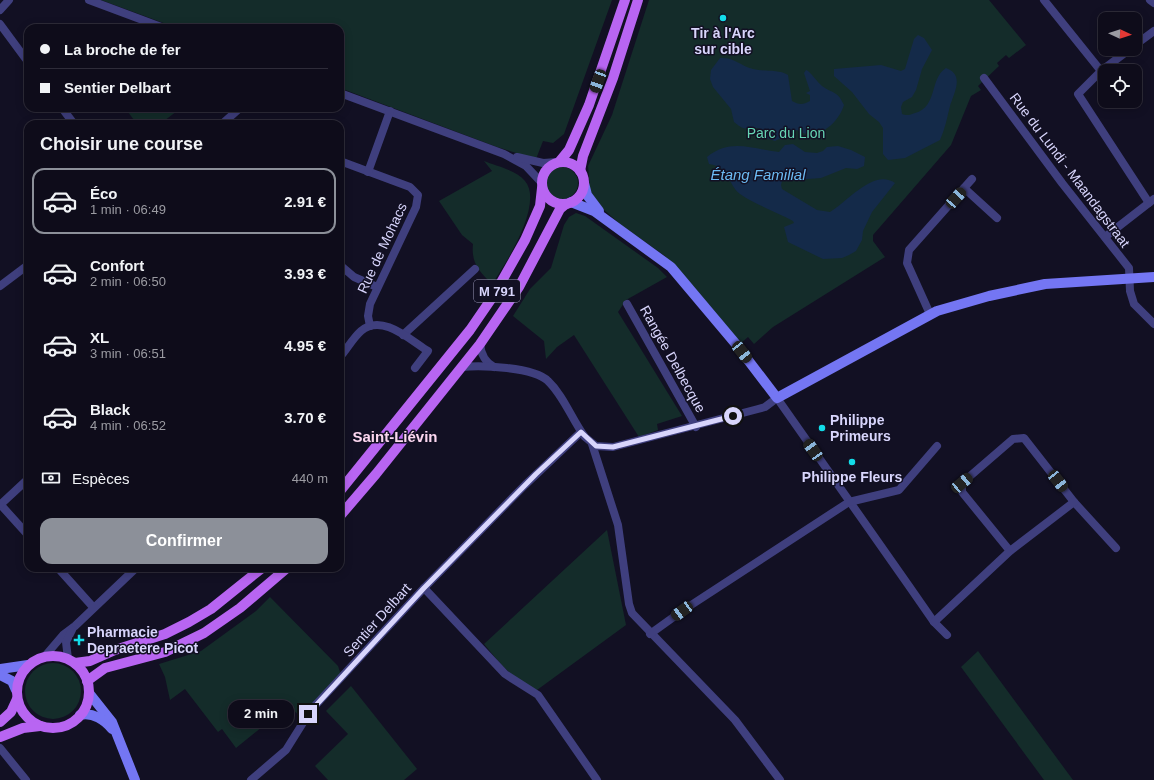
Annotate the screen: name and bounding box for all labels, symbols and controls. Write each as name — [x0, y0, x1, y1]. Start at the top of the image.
north arrow — [1098, 12, 1142, 56]
map controls — [1098, 12, 1142, 108]
marker: Tir à l'Arc sur cible — [718, 13, 728, 23]
place label: Tir à l'Arc sur cible — [691, 25, 755, 57]
text: La broche de fer — [64, 41, 181, 58]
button: locate — [1098, 64, 1142, 108]
car — [588, 68, 608, 94]
text: Sentier Delbart — [64, 79, 171, 96]
street label: Rue du Lundi - Maandagstraat — [1007, 90, 1133, 250]
park label: Parc du Lion — [747, 125, 825, 141]
text: Choisir une course — [40, 134, 203, 154]
water label: Étang Familial — [710, 166, 806, 183]
icon: car — [42, 183, 78, 219]
text: Éco — [90, 185, 118, 202]
car — [944, 185, 968, 211]
text: 2.91 € — [284, 193, 326, 210]
street label: Rue de Mohacs — [354, 200, 410, 296]
text: 1 min · 06:49 — [90, 202, 166, 217]
icon: car — [42, 255, 78, 291]
text: Confort — [90, 257, 144, 274]
text: 3.93 € — [284, 265, 326, 282]
text: 2 min · 06:50 — [90, 274, 166, 289]
road number: M 791 — [474, 280, 520, 302]
street label: Rangée Delbecque — [637, 303, 709, 415]
icon: car — [42, 327, 78, 363]
text: XL — [90, 329, 109, 346]
text: 4.95 € — [284, 337, 326, 354]
car — [730, 339, 754, 365]
text: 3 min · 06:51 — [90, 346, 166, 361]
icon: car — [42, 399, 78, 435]
text: Black — [90, 401, 130, 418]
route start — [724, 407, 742, 425]
text: 3.70 € — [284, 409, 326, 426]
place label: Philippe Primeurs — [830, 412, 891, 444]
text: 4 min · 06:52 — [90, 418, 166, 433]
marker: Philippe Primeurs — [817, 423, 827, 433]
district label: Saint-Liévin — [352, 428, 438, 445]
car — [801, 437, 825, 463]
marker: Philippe Fleurs — [847, 457, 857, 467]
icon: cash — [40, 467, 62, 489]
car — [1046, 468, 1070, 494]
place label: Philippe Fleurs — [802, 469, 902, 485]
text: Espèces — [72, 470, 130, 487]
text: 440 m — [292, 471, 328, 486]
car — [949, 471, 975, 495]
button: Confirmer — [40, 518, 328, 564]
street label: Sentier Delbart — [340, 580, 414, 660]
car — [669, 599, 695, 623]
place label: Pharmacie Depraetere Picot — [87, 624, 199, 656]
marker: Pharmacie Depraetere Picot — [74, 635, 84, 645]
callout: 2 min — [228, 700, 294, 728]
route end — [299, 705, 317, 723]
text: 2 min — [244, 706, 278, 721]

